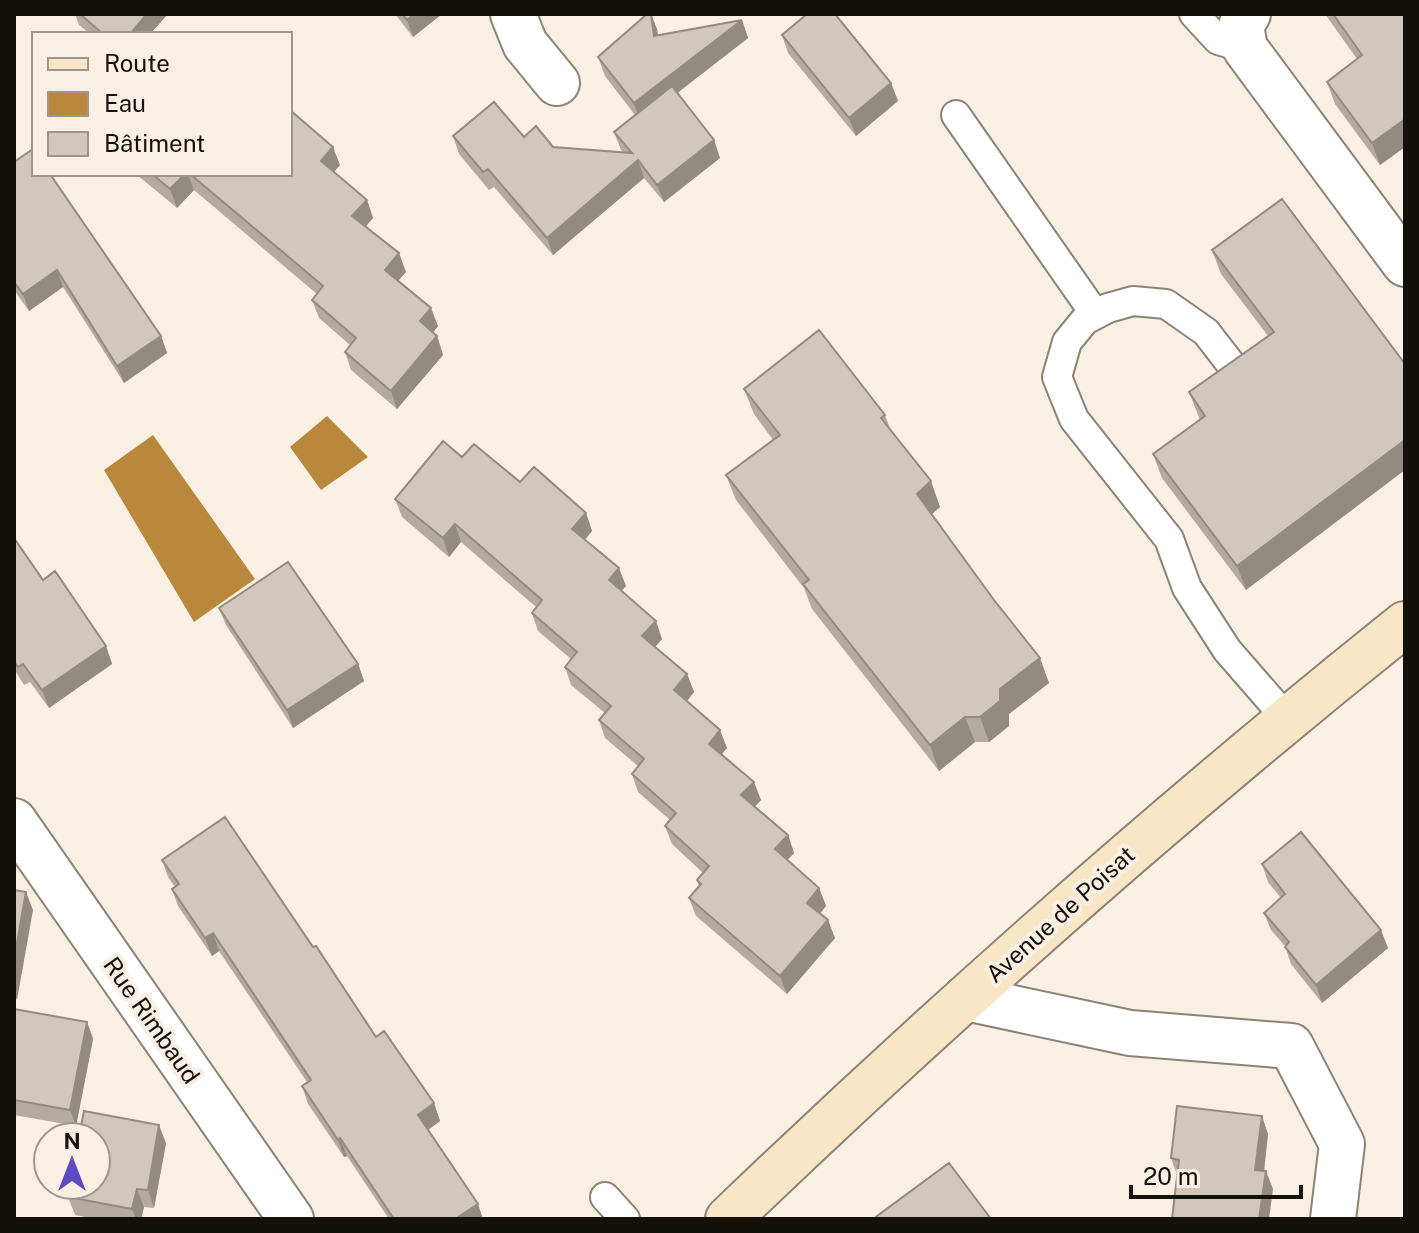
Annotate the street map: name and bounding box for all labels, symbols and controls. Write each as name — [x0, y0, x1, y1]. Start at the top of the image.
legend — [32, 32, 292, 176]
text: Route — [104, 49, 170, 77]
text: Eau — [104, 89, 146, 117]
text: Bâtiment — [104, 129, 205, 157]
street label: Avenue de Poisat — [980, 840, 1140, 988]
street label: Rue Rimbaud — [98, 951, 206, 1089]
north arrow — [32, 1121, 112, 1201]
text: N — [63, 1128, 81, 1154]
scale bar — [1131, 1149, 1301, 1199]
text: 20 m — [1143, 1162, 1199, 1190]

